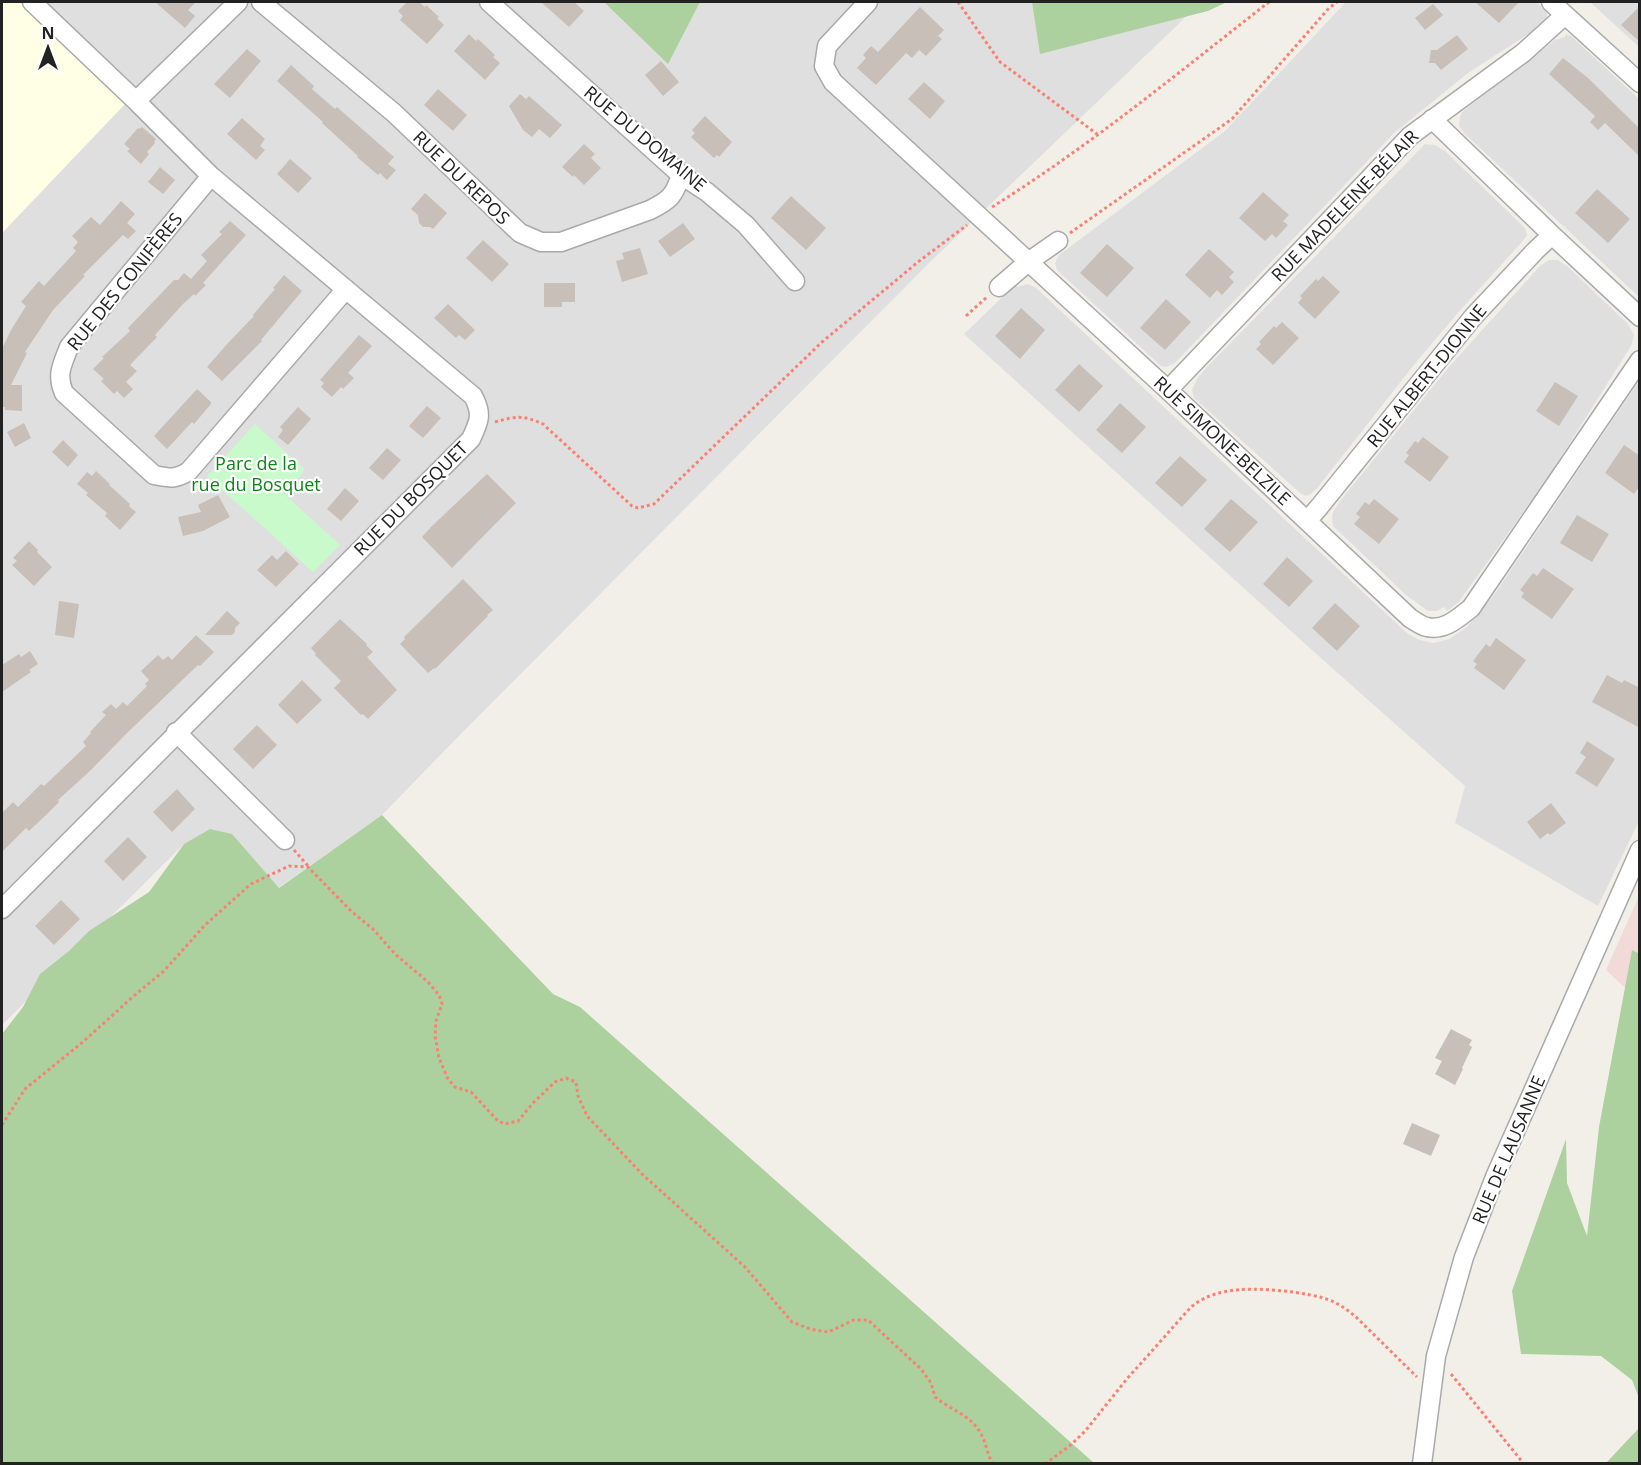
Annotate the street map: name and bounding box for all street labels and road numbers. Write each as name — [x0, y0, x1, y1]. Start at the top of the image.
street label: RUE DU DOMAINE — [579, 80, 712, 197]
street label: RUE MADELEINE-BÉLAIR — [1266, 124, 1423, 286]
street label: RUE DU REPOS — [408, 125, 515, 230]
street label: RUE DES CONIFÈRES — [61, 207, 187, 355]
street label: RUE ALBERT-DIONNE — [1361, 299, 1491, 452]
street label: RUE SIMONE-BELZILE — [1149, 370, 1296, 510]
street label: RUE DU BOSQUET — [348, 436, 473, 561]
street label: RUE DE LAUSANNE — [1466, 1072, 1550, 1227]

